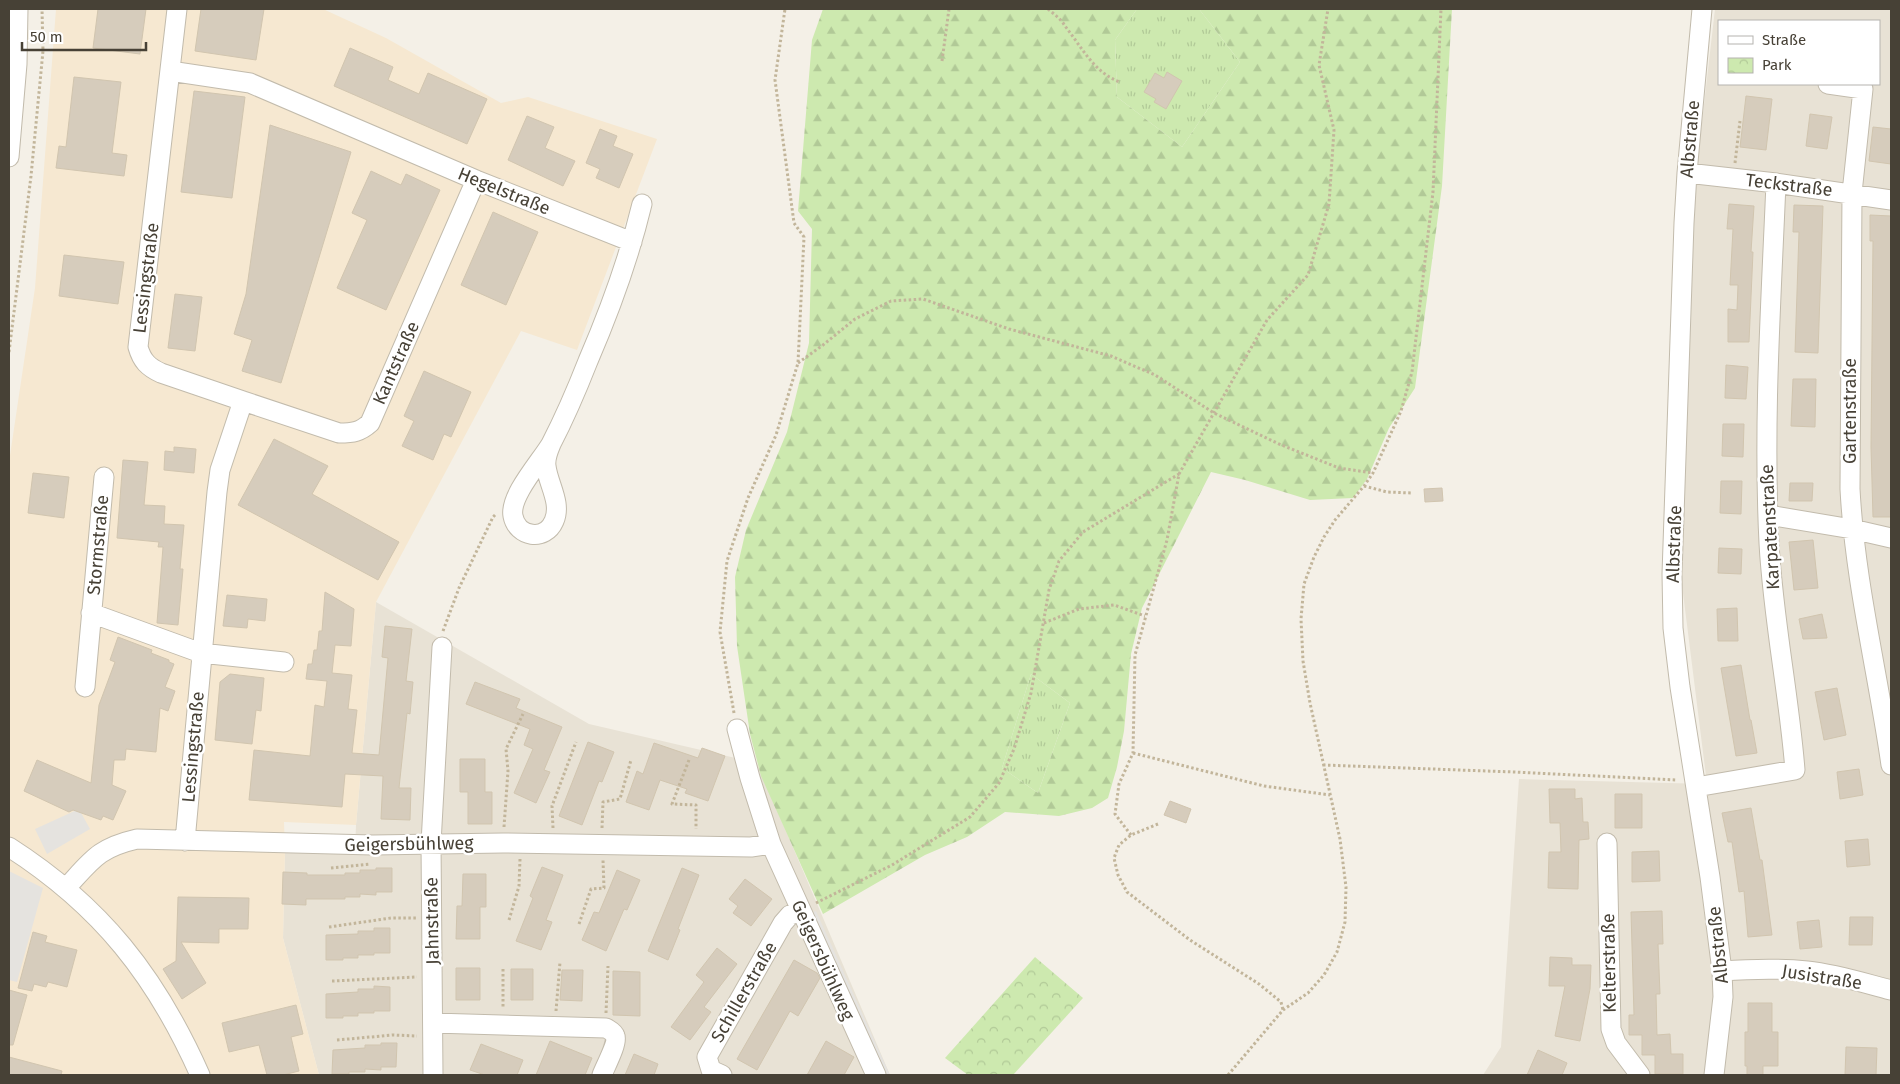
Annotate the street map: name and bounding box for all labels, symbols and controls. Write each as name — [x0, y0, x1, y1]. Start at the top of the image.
scale bar — [22, 20, 146, 52]
legend — [1718, 20, 1880, 85]
text: 50 m — [30, 28, 63, 46]
text: Straße — [1762, 31, 1806, 49]
text: Park — [1762, 56, 1792, 74]
street label: Albstraße — [1676, 99, 1704, 179]
street label: Hegelstraße — [455, 162, 553, 220]
street label: Teckstraße — [1744, 169, 1834, 201]
street label: Lessingstraße — [128, 221, 164, 335]
street label: Kantstraße — [368, 318, 424, 408]
street label: Gartenstraße — [1839, 358, 1861, 464]
street label: Karpatenstraße — [1756, 464, 1784, 590]
street label: Stormstraße — [83, 494, 113, 596]
street label: Albstraße — [1662, 505, 1686, 583]
street label: Lessingstraße — [177, 691, 209, 803]
street label: Geigersbühlweg — [344, 832, 474, 856]
street label: Jahnstraße — [420, 877, 444, 965]
street label: Geigersbühlweg — [787, 896, 860, 1024]
street label: Albstraße — [1703, 905, 1733, 985]
street label: Kelterstraße — [1597, 913, 1621, 1013]
street label: Schillerstraße — [706, 938, 782, 1046]
street label: Jusistraße — [1780, 960, 1864, 994]

